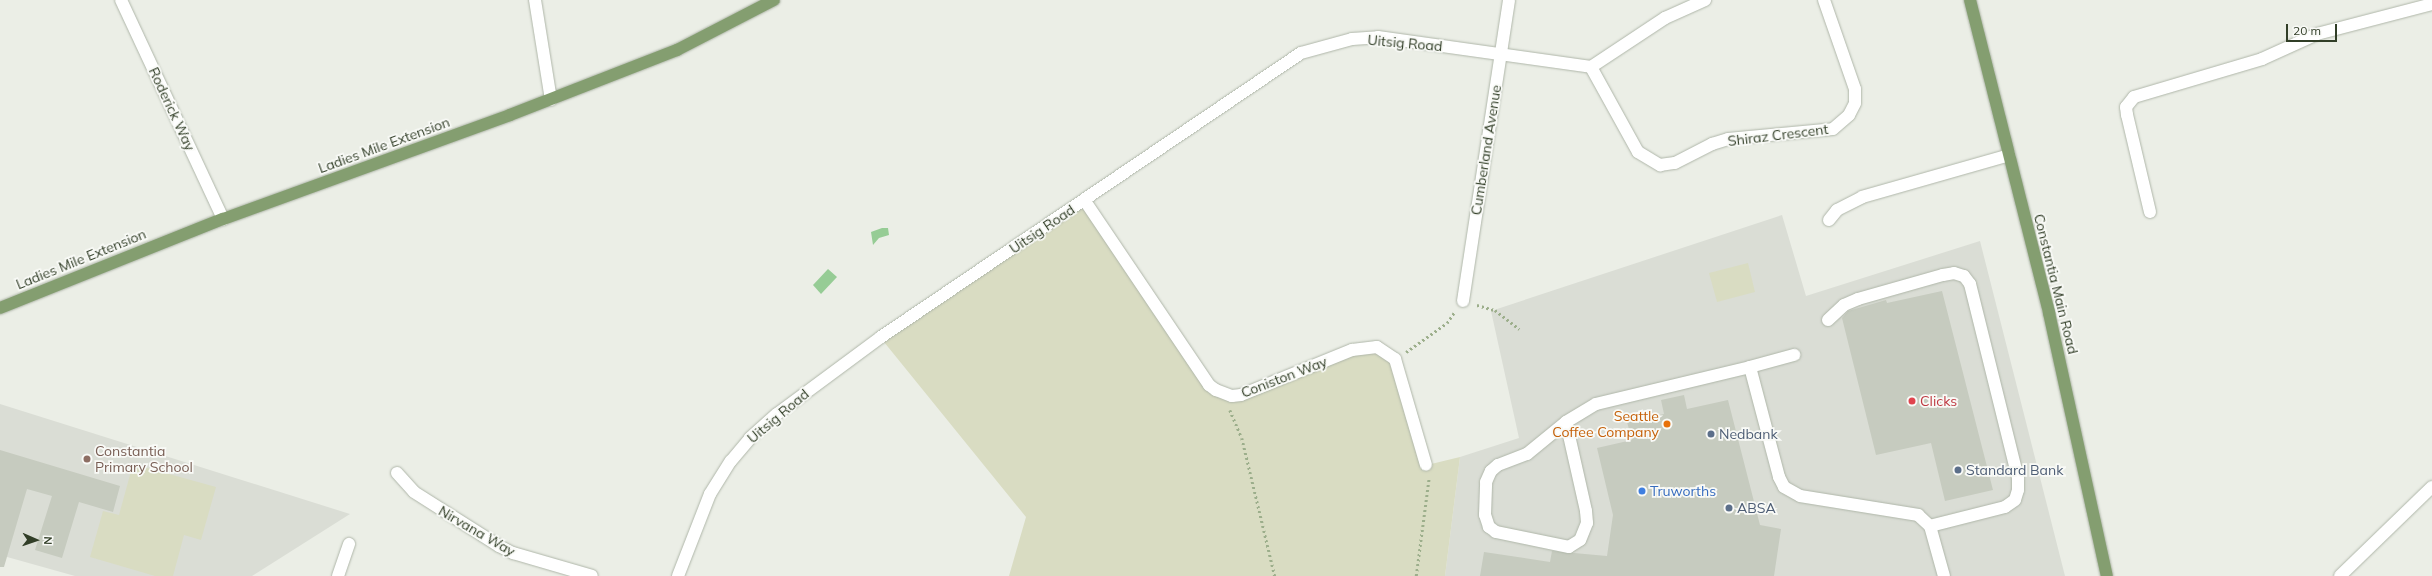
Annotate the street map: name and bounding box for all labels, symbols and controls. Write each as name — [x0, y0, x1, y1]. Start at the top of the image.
scale bar — [2288, 16, 2339, 42]
text: 20 m — [2293, 23, 2321, 38]
street label: Uitsig Road — [1367, 31, 1443, 55]
street label: Roderick Way — [145, 65, 199, 153]
street label: Cumberland Avenue — [1467, 84, 1505, 216]
street label: Ladies Mile Extension — [316, 113, 452, 177]
street label: Shiraz Crescent — [1727, 120, 1829, 150]
street label: Uitsig Road — [1006, 201, 1078, 257]
street label: Constantia Main Road — [2030, 212, 2082, 356]
street label: Ladies Mile Extension — [14, 225, 148, 293]
street label: Coniston Way — [1239, 353, 1329, 401]
street label: Uitsig Road — [744, 385, 812, 447]
place label: Clicks — [1920, 393, 1957, 409]
marker: Clicks — [1907, 396, 1917, 406]
place label: Seattle Coffee Company — [1552, 408, 1659, 440]
marker: Seattle Coffee Company — [1662, 419, 1672, 429]
place label: Nedbank — [1719, 426, 1778, 442]
marker: Nedbank — [1706, 429, 1716, 439]
place label: Constantia Primary School — [95, 443, 193, 476]
marker: Constantia Primary School — [82, 454, 92, 464]
place label: Standard Bank — [1966, 462, 2063, 478]
marker: Standard Bank — [1953, 465, 1963, 475]
place label: Truworths — [1650, 483, 1716, 499]
marker: Truworths — [1637, 486, 1647, 496]
place label: ABSA — [1737, 500, 1776, 516]
street label: Nirvana Way — [436, 502, 518, 560]
marker: ABSA — [1724, 503, 1734, 513]
north arrow — [16, 520, 56, 560]
text: N — [41, 536, 55, 545]

